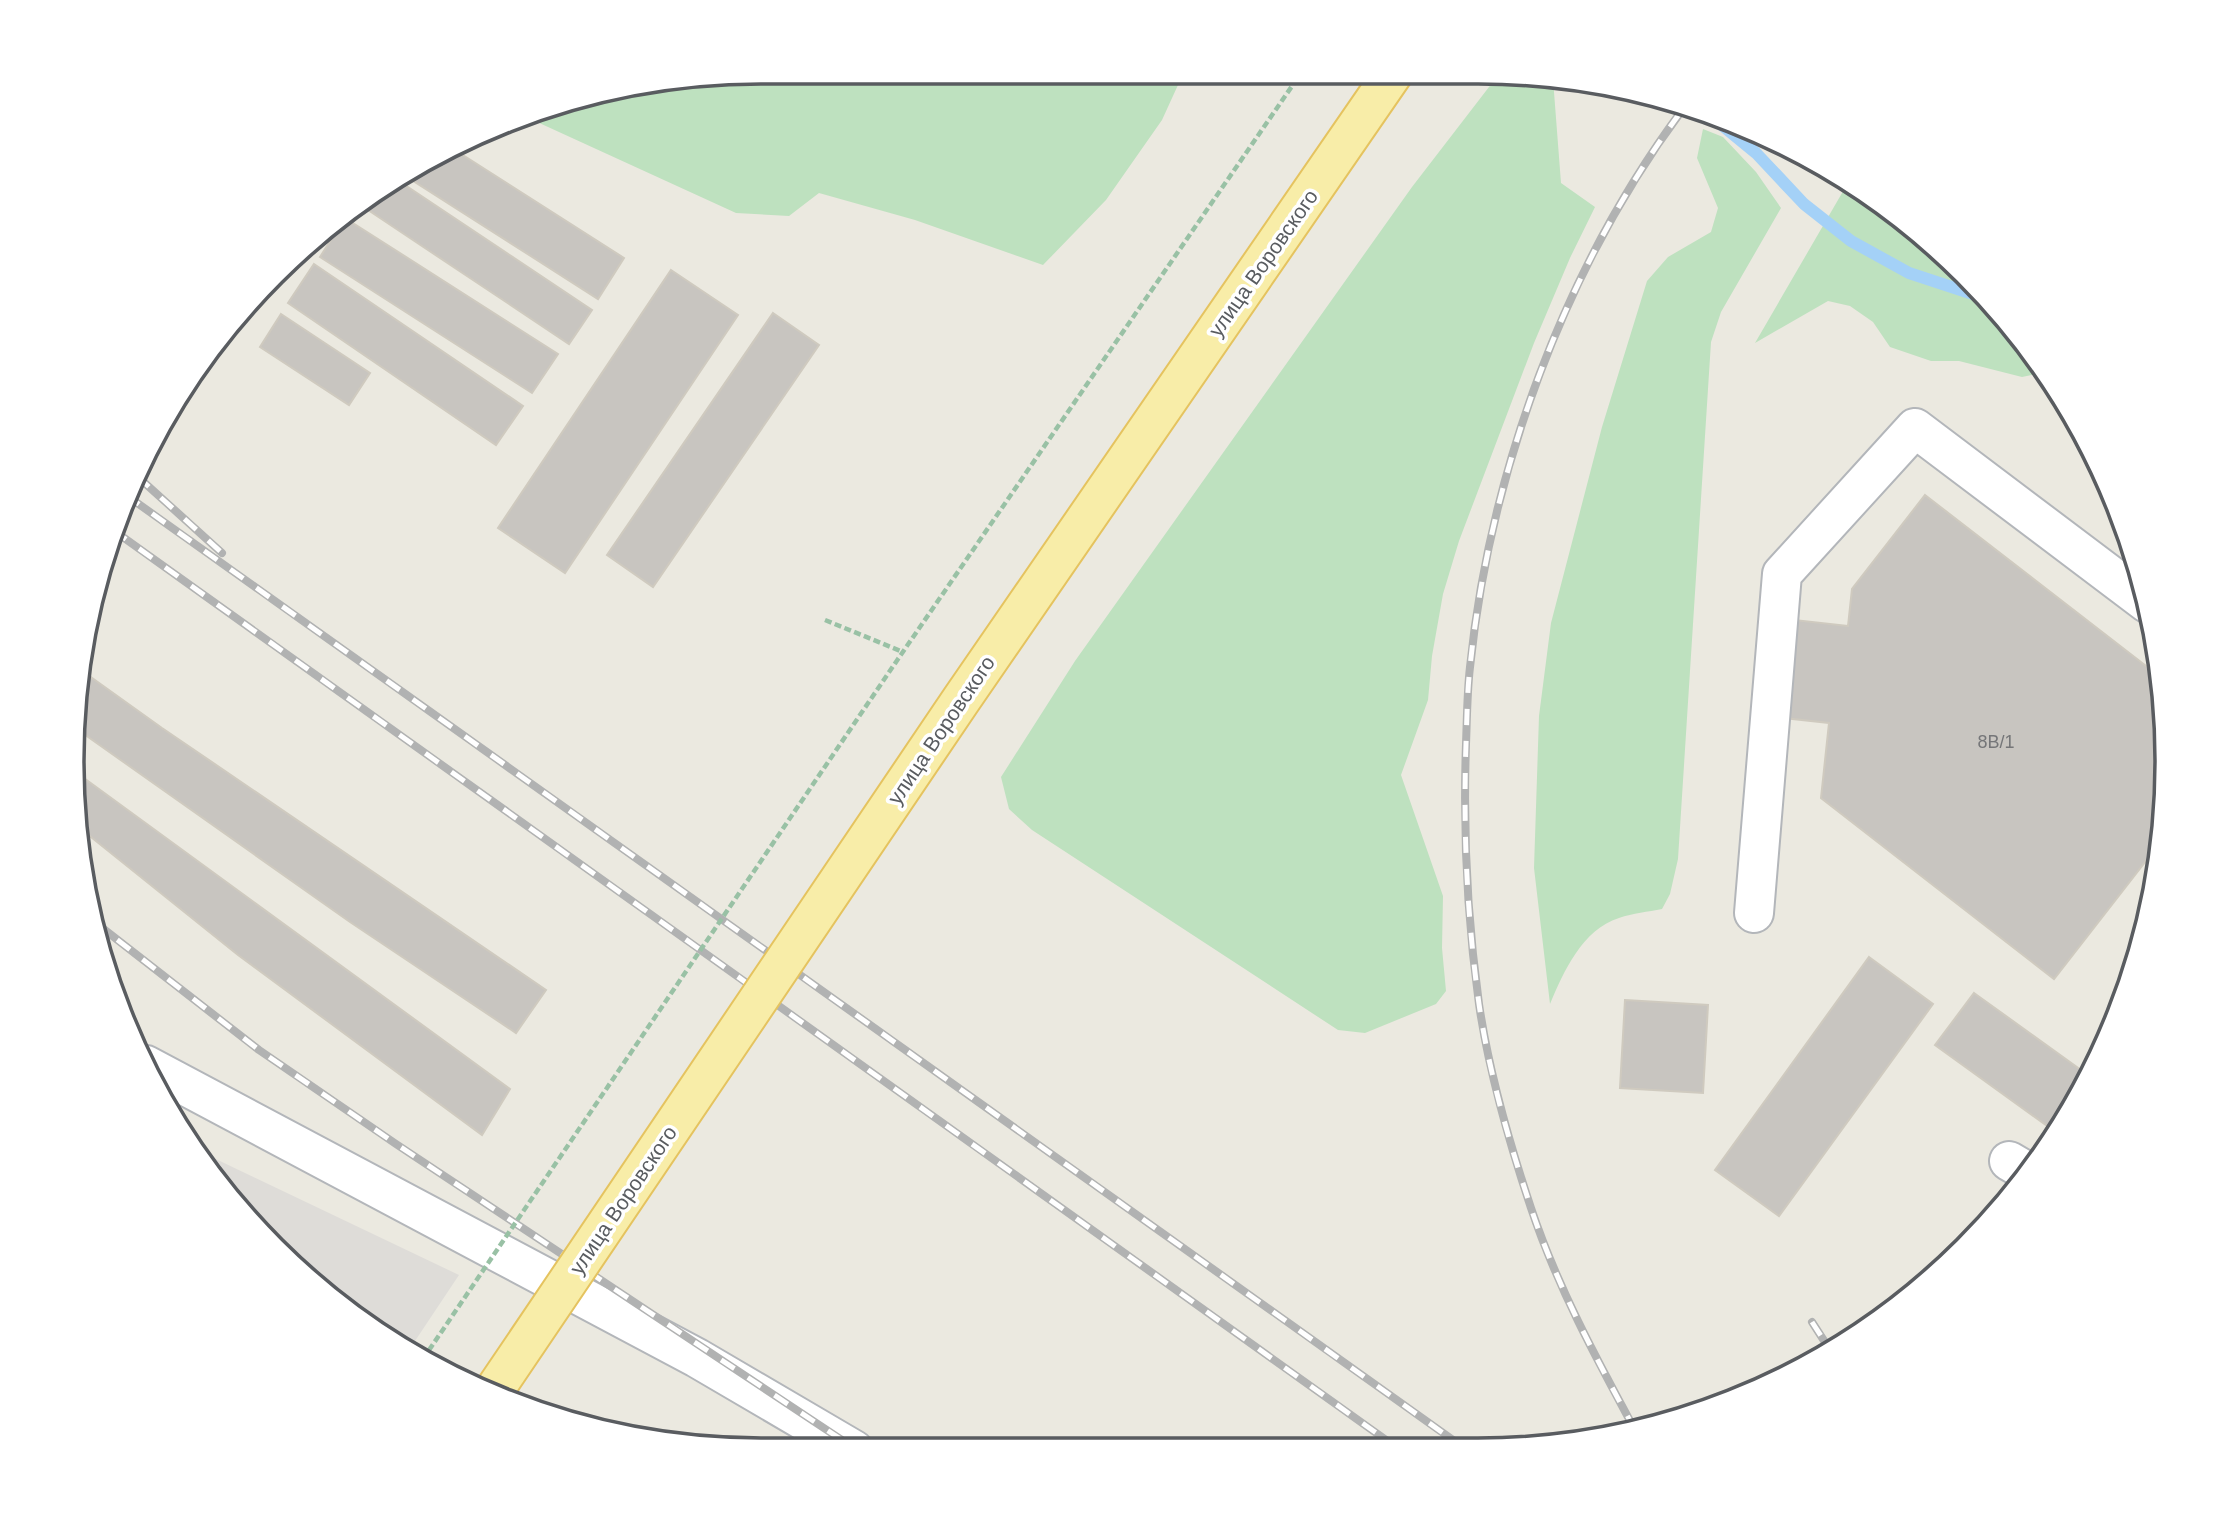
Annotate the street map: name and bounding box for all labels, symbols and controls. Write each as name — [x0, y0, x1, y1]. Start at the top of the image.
street label: улица Воровского — [1204, 185, 1322, 341]
street label: улица Воровского — [883, 651, 999, 809]
house number: 8В/1 — [1977, 732, 2015, 752]
street label: улица Воровского — [565, 1121, 681, 1279]

